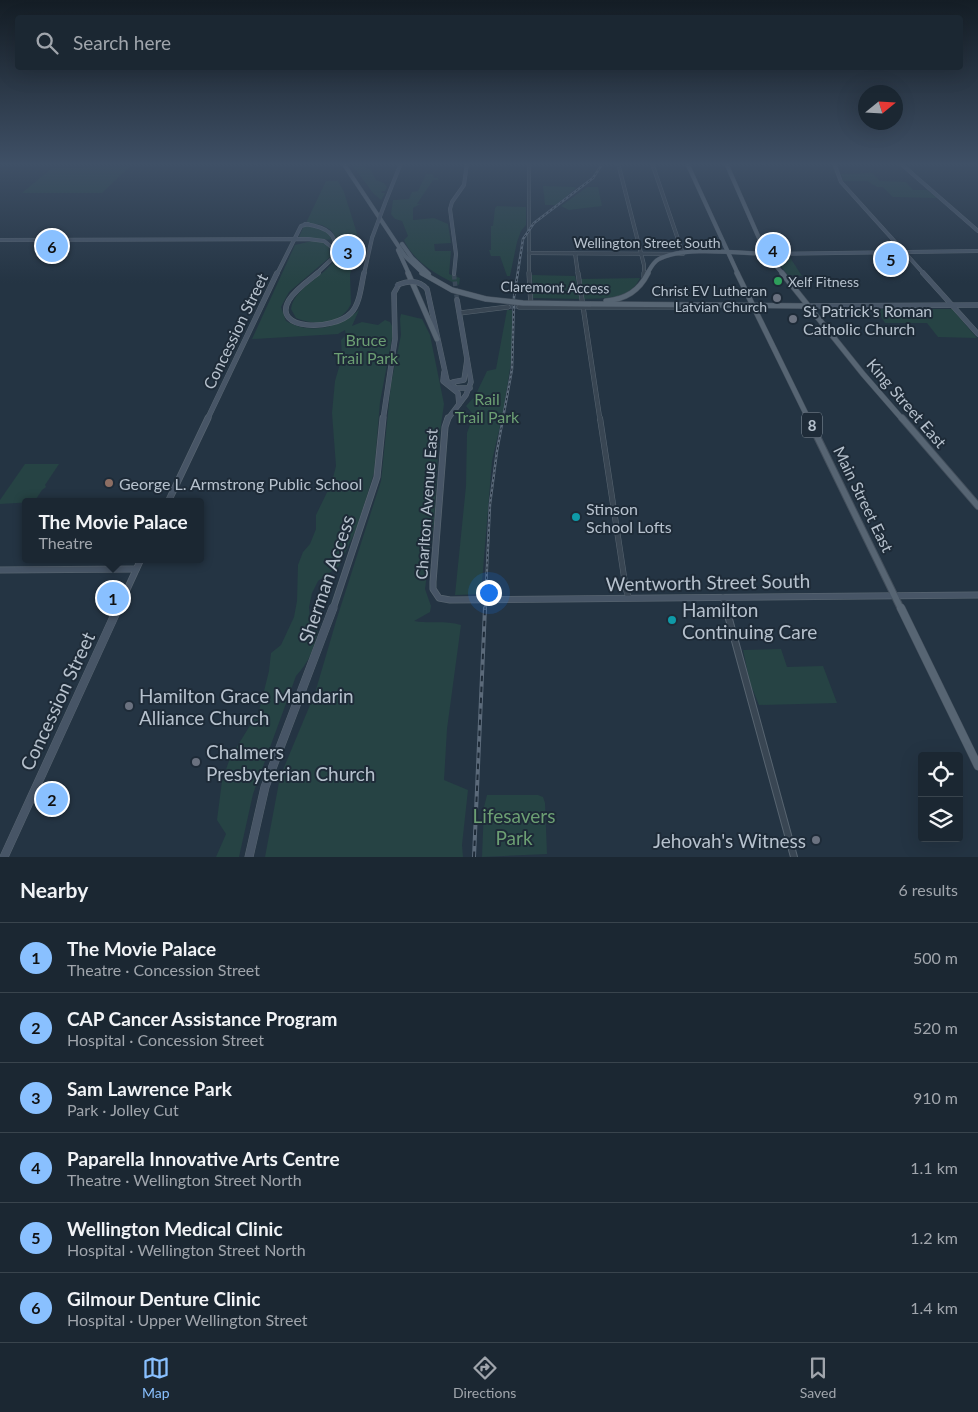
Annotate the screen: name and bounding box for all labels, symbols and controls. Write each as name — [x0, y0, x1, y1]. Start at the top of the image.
search box — [15, 15, 963, 70]
icon: search — [33, 29, 61, 57]
text: Search here — [73, 31, 171, 54]
north arrow — [858, 85, 903, 130]
pin: 6 — [36, 227, 68, 265]
pin: 4 — [757, 231, 789, 269]
pin: 3 — [332, 233, 364, 271]
street label: Wellington Street South — [573, 234, 721, 251]
pin: 5 — [875, 240, 907, 278]
street label: Concession Street — [199, 270, 271, 392]
place label: Xelf Fitness — [788, 273, 859, 290]
marker: Xelf Fitness — [772, 275, 784, 287]
street label: Claremont Access — [500, 278, 610, 296]
place label: Christ EV Lutheran Latvian Church — [652, 282, 767, 315]
marker: Christ EV Lutheran Latvian Church — [771, 292, 783, 304]
place label: St Patrick's Roman Catholic Church — [803, 301, 932, 338]
marker: St Patrick's Roman Catholic Church — [787, 313, 799, 325]
park label: Bruce Trail Park — [334, 330, 399, 367]
street label: King Street East — [863, 355, 951, 452]
park label: Rail Trail Park — [455, 389, 520, 426]
road number: 8 — [802, 412, 822, 438]
street label: Charlton Avenue East — [411, 428, 441, 580]
street label: Main Street East — [830, 443, 898, 555]
place label: George L. Armstrong Public School — [119, 474, 362, 493]
marker: George L. Armstrong Public School — [103, 477, 115, 489]
popup — [22, 498, 204, 563]
place label: Stinson School Lofts — [586, 499, 672, 536]
text: The Movie Palace — [38, 510, 188, 533]
marker: Stinson School Lofts — [570, 511, 582, 523]
street label: Sherman Access — [293, 512, 359, 646]
text: Theatre — [38, 533, 93, 552]
street label: Wentworth Street South — [606, 569, 810, 595]
pin: 1 — [97, 579, 129, 617]
your location — [476, 580, 502, 606]
place label: Hamilton Continuing Care — [682, 598, 817, 643]
marker: Hamilton Continuing Care — [666, 614, 678, 626]
street label: Concession Street — [15, 628, 99, 774]
place label: Hamilton Grace Mandarin Alliance Church — [139, 684, 354, 729]
marker: Hamilton Grace Mandarin Alliance Church — [123, 700, 135, 712]
place label: Chalmers Presbyterian Church — [206, 740, 375, 785]
map controls — [918, 752, 963, 842]
button: locate — [918, 752, 963, 797]
marker: Chalmers Presbyterian Church — [190, 756, 202, 768]
pin: 2 — [36, 780, 68, 818]
button: layers — [918, 797, 963, 842]
park label: Lifesavers Park — [473, 804, 555, 849]
place label: Jehovah's Witness — [653, 829, 806, 852]
marker: Jehovah's Witness — [810, 834, 822, 846]
text: Nearby — [20, 877, 88, 902]
text: 6 results — [898, 880, 958, 899]
text: The Movie Palace — [67, 937, 216, 960]
text: 1 — [31, 948, 41, 967]
text: 500 m — [913, 948, 958, 967]
text: Theatre · Concession Street — [67, 960, 260, 979]
text: CAP Cancer Assistance Program — [67, 1007, 337, 1030]
text: 2 — [31, 1018, 41, 1037]
text: 520 m — [913, 1018, 958, 1037]
text: Hospital · Concession Street — [67, 1030, 264, 1049]
text: Sam Lawrence Park — [67, 1077, 232, 1100]
text: 3 — [31, 1088, 41, 1107]
text: 910 m — [913, 1088, 958, 1107]
text: Park · Jolley Cut — [67, 1100, 179, 1119]
text: Paparella Innovative Arts Centre — [67, 1147, 340, 1170]
text: 4 — [31, 1158, 41, 1177]
text: 1.1 km — [910, 1158, 958, 1177]
text: Theatre · Wellington Street North — [67, 1170, 302, 1189]
text: Wellington Medical Clinic — [67, 1217, 283, 1240]
text: 5 — [31, 1228, 41, 1247]
text: 1.2 km — [910, 1228, 958, 1247]
text: Hospital · Wellington Street North — [67, 1240, 306, 1259]
text: Gilmour Denture Clinic — [67, 1287, 260, 1310]
text: 6 — [31, 1298, 41, 1317]
text: 1.4 km — [910, 1298, 958, 1317]
text: Hospital · Upper Wellington Street — [67, 1310, 308, 1329]
tab: Map — [142, 1354, 170, 1401]
tab: Directions — [453, 1354, 516, 1401]
tab: Saved — [800, 1354, 836, 1401]

